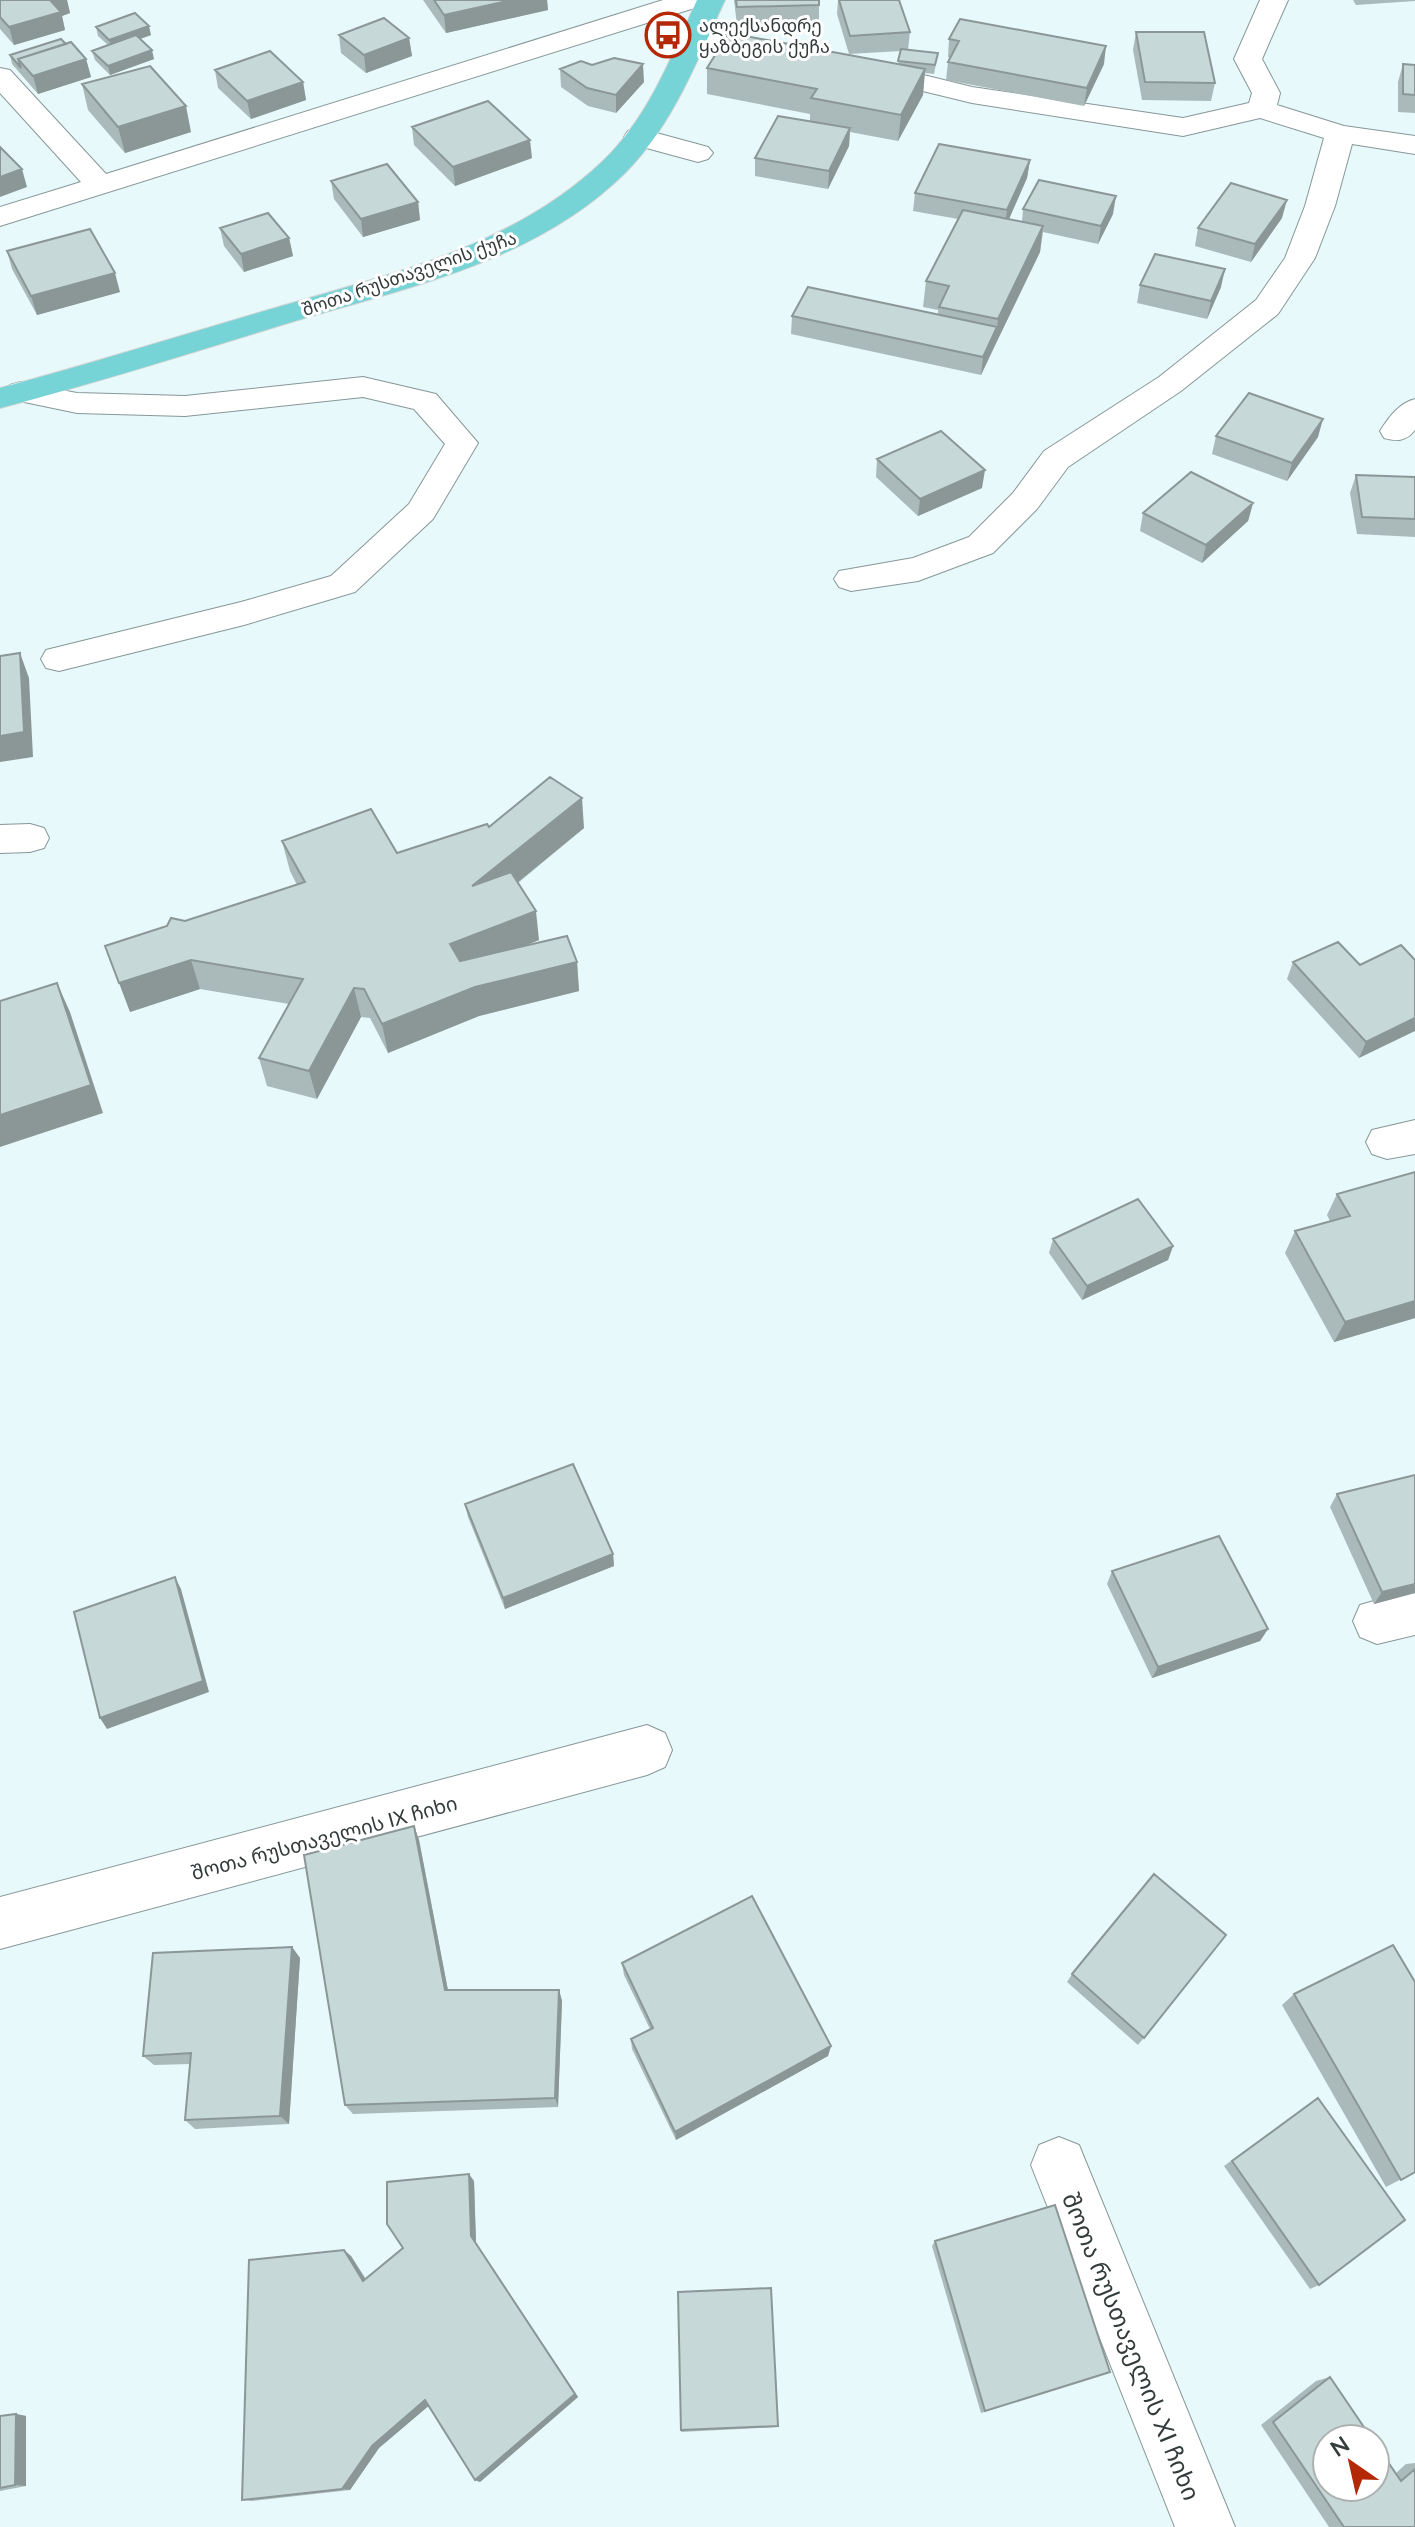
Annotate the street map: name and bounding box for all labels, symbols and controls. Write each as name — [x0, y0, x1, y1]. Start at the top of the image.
bus stop icon: ალექსანდრე ყაზბეგის ქუჩა — [644, 11, 692, 59]
place label: ალექსანდრე ყაზბეგის ქუჩა — [699, 14, 830, 58]
street label: შოთა რუსთაველის ქუჩა — [299, 226, 519, 321]
street label: შოთა რუსთაველის IX ჩიხი — [188, 1790, 460, 1886]
street label: შოთა რუსთაველის XI ჩიხი — [1056, 2188, 1207, 2504]
north arrow — [1311, 2423, 1391, 2503]
text: N — [1325, 2430, 1354, 2462]

